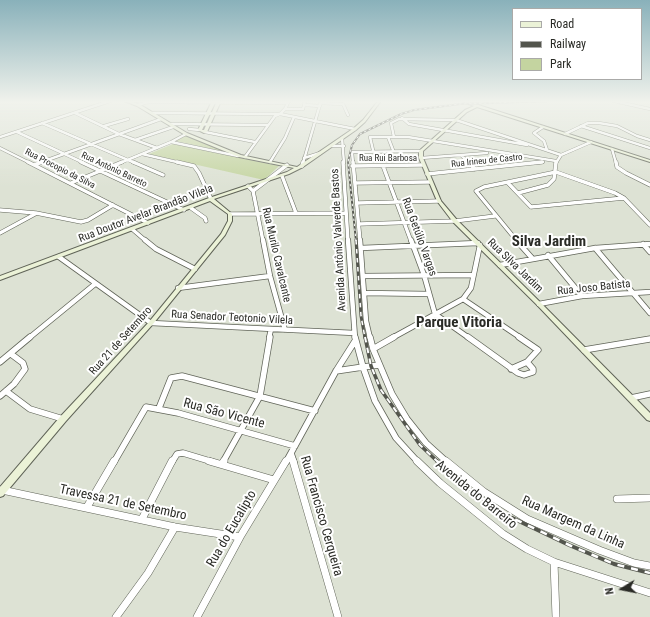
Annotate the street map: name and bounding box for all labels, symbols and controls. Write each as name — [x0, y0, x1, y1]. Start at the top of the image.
legend — [512, 8, 642, 80]
text: Road — [550, 17, 574, 31]
text: Railway — [550, 37, 586, 51]
text: Park — [550, 57, 571, 71]
street label: Rua Procopio da Silva — [23, 147, 97, 191]
street label: Rua Antônio Barreto — [80, 150, 148, 190]
street label: Rua Irineu de Castro — [451, 152, 523, 170]
street label: Rua Rui Barbosa — [359, 154, 417, 164]
street label: Avenida Antônio Valverde Bastos — [329, 168, 349, 312]
street label: Rua Doutor Avelar Brandão Vilela — [77, 182, 215, 246]
street label: Rua Getúlio Vargas — [399, 196, 439, 278]
street label: Rua Murilo Cavalcante — [259, 206, 293, 304]
district label: Silva Jardim — [512, 233, 586, 251]
street label: Rua Silva Jardim — [484, 236, 546, 296]
street label: Rua Joso Batista — [557, 278, 631, 298]
street label: Rua 21 de Setembro — [87, 304, 155, 378]
street label: Rua Senador Teotonio Vilela — [171, 308, 293, 328]
district label: Parque Vitoria — [416, 314, 502, 332]
street label: Rua São Vicente — [182, 396, 266, 432]
street label: Rua Francisco Cerqueira — [296, 454, 346, 578]
street label: Avenida do Barreiro — [432, 457, 520, 533]
street label: Travessa 21 de Setembro — [58, 482, 188, 524]
street label: Rua do Eucalipto — [204, 488, 260, 570]
street label: Rua Margem da Linha — [519, 493, 627, 553]
north arrow — [602, 569, 642, 609]
text: N — [603, 587, 617, 596]

